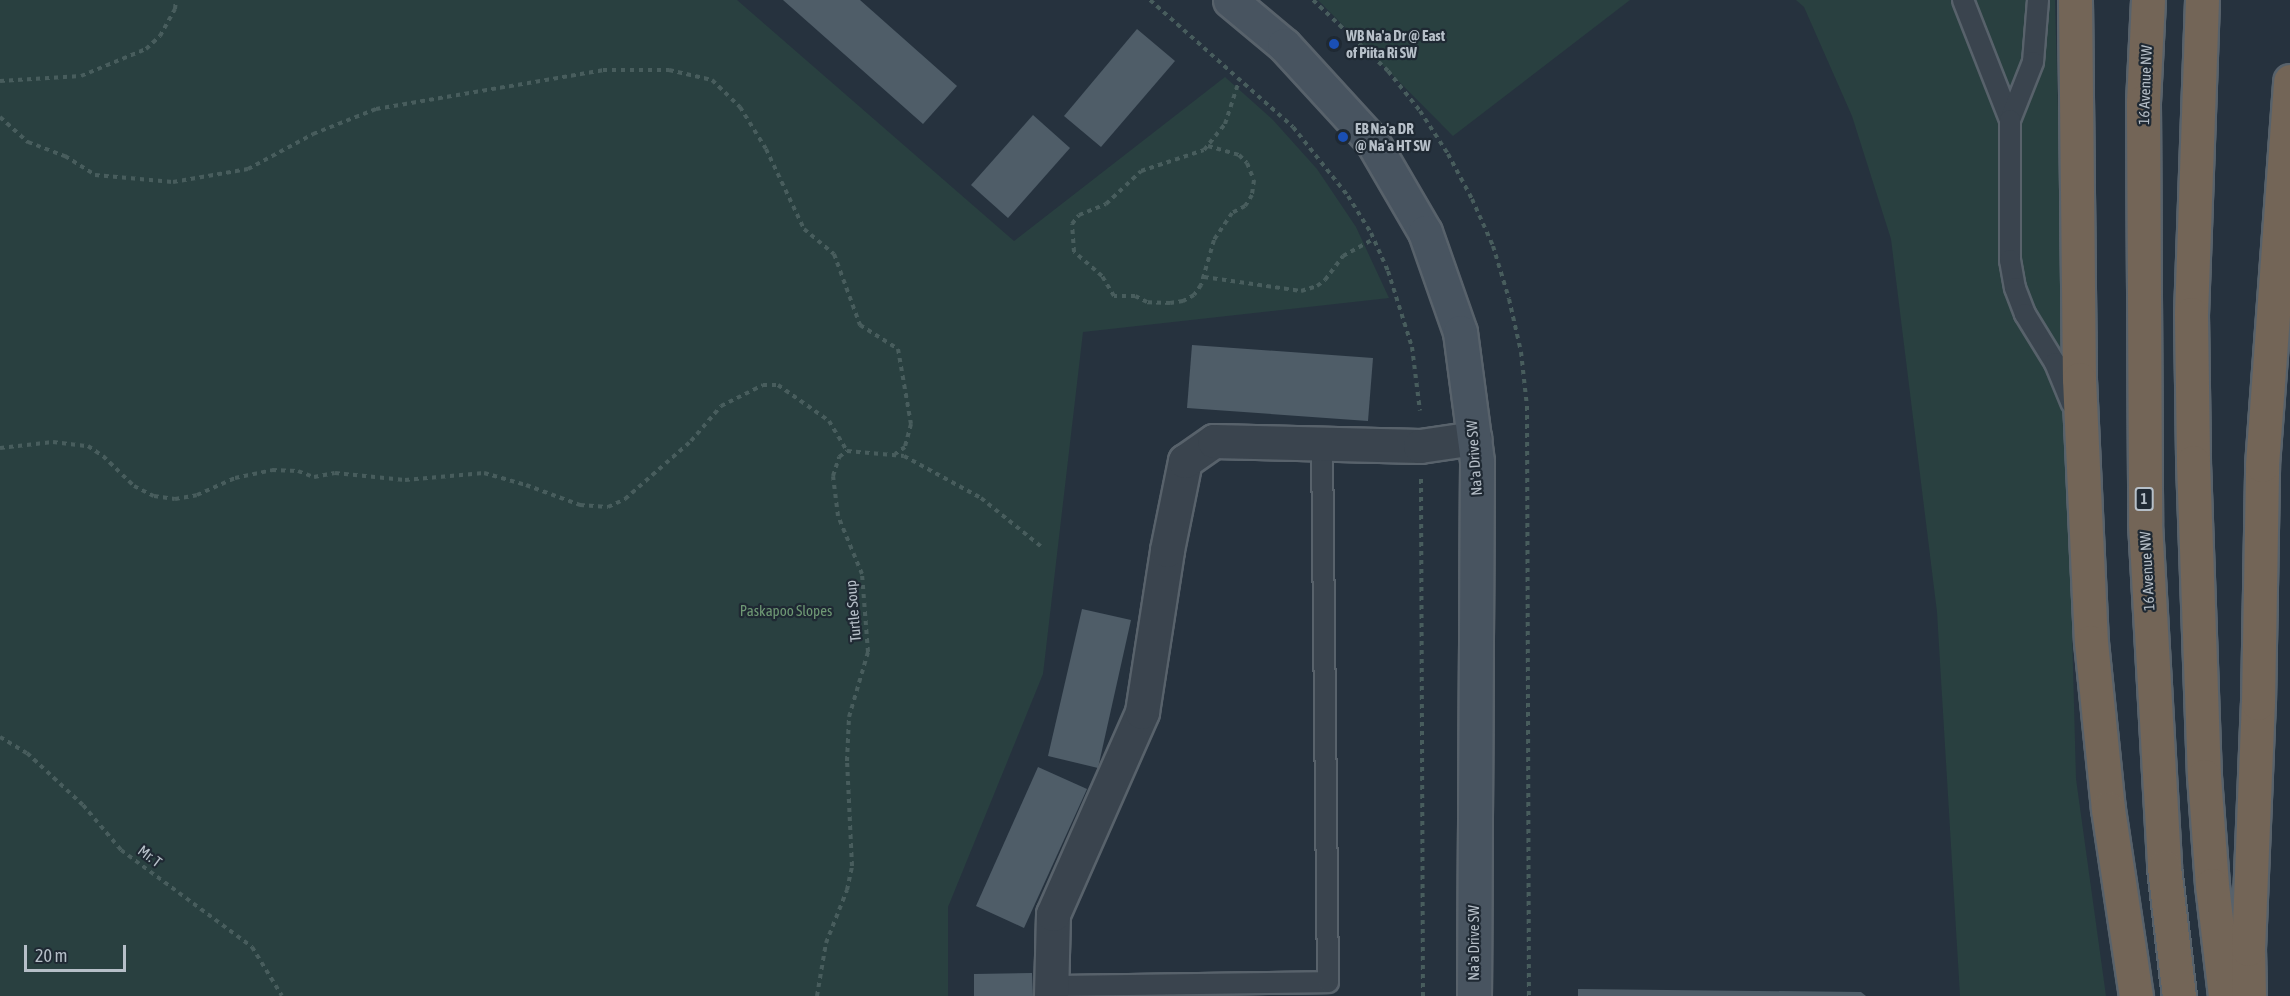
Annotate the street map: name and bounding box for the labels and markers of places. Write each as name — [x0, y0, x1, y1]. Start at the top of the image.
place label: WB Na'a Dr @ East of Piita Ri SW — [1346, 26, 1445, 61]
marker: WB Na'a Dr @ East of Piita Ri SW — [1327, 37, 1341, 51]
place label: EB Na'a DR @ Na'a HT SW — [1355, 119, 1431, 154]
marker: EB Na'a DR @ Na'a HT SW — [1336, 130, 1350, 144]

